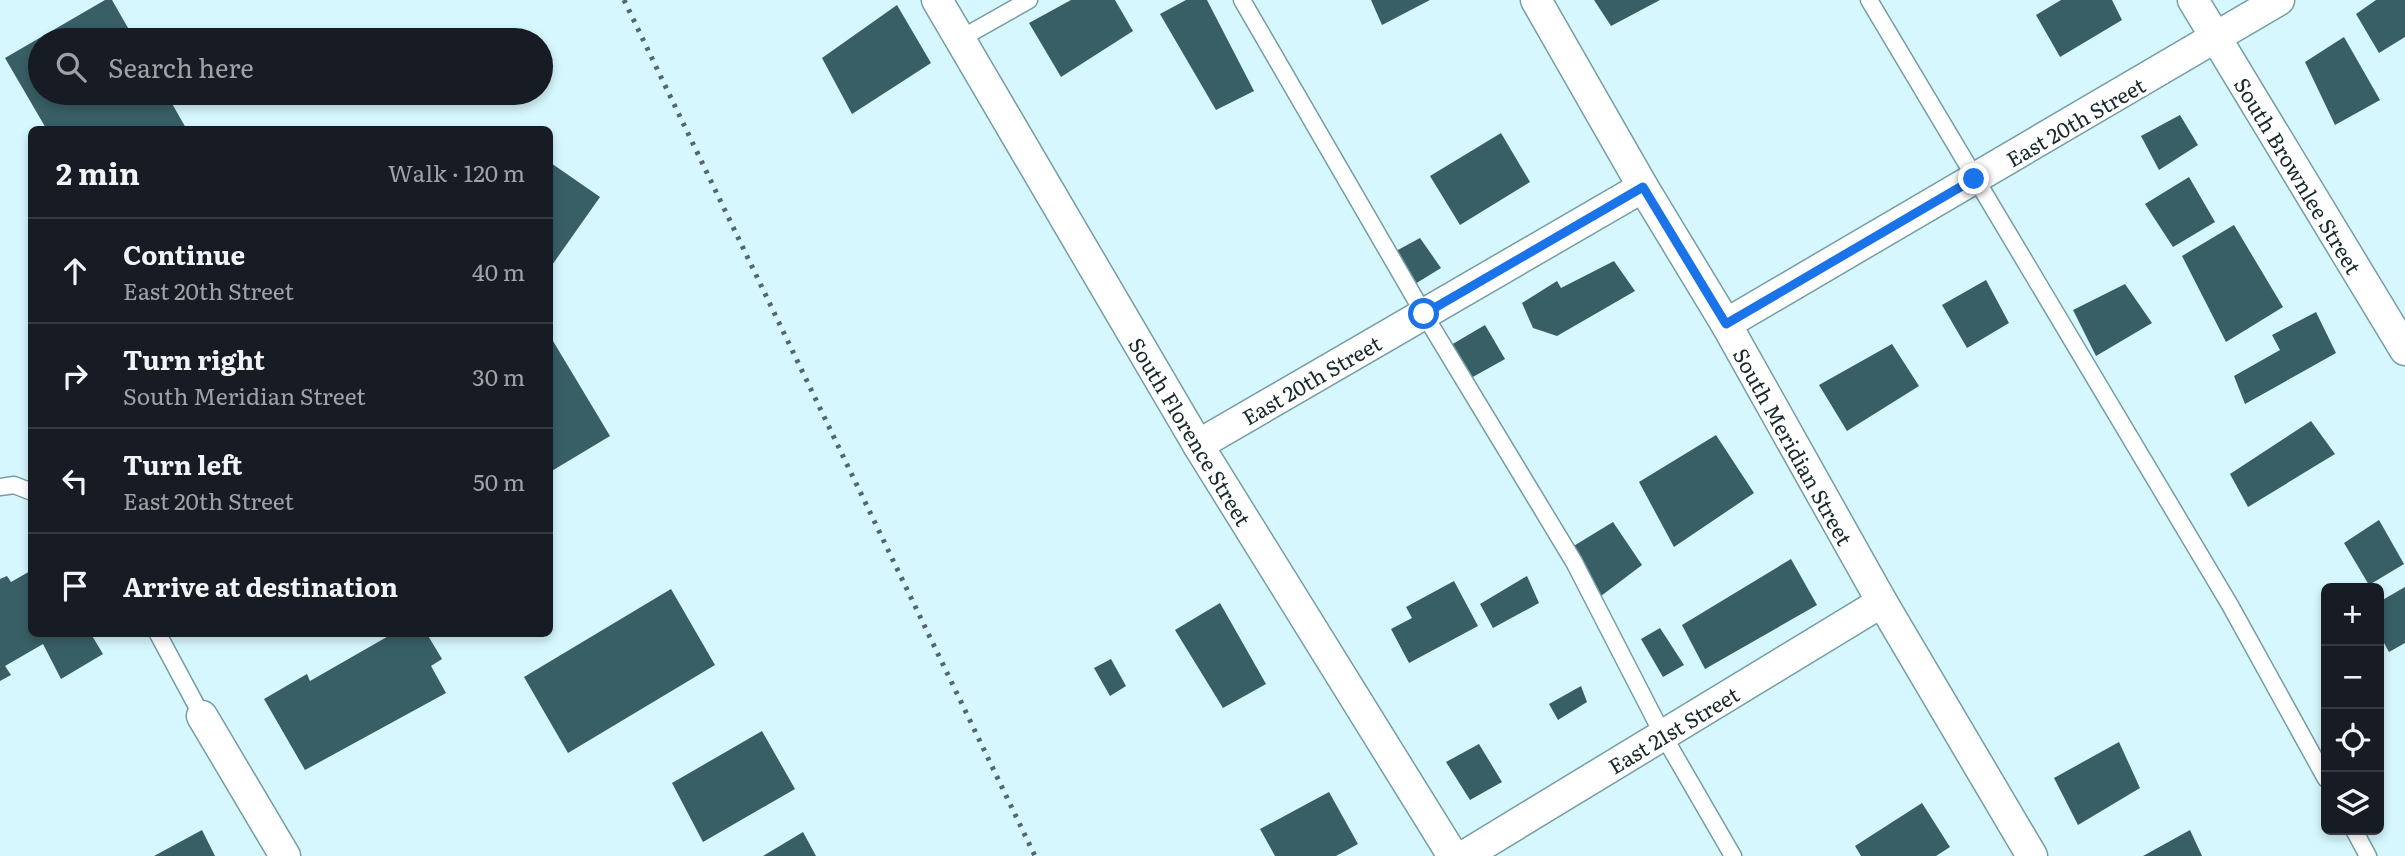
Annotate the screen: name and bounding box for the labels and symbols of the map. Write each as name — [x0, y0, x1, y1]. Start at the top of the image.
street label: East 20th Street — [2000, 68, 2151, 173]
street label: South Brownlee Street — [2228, 71, 2370, 280]
route end — [1958, 163, 1989, 194]
route start — [1408, 298, 1439, 329]
street label: East 20th Street — [1236, 326, 1387, 431]
street label: South Florence Street — [1122, 331, 1260, 532]
street label: South Meridian Street — [1727, 342, 1861, 551]
street label: East 21st Street — [1602, 677, 1745, 780]

